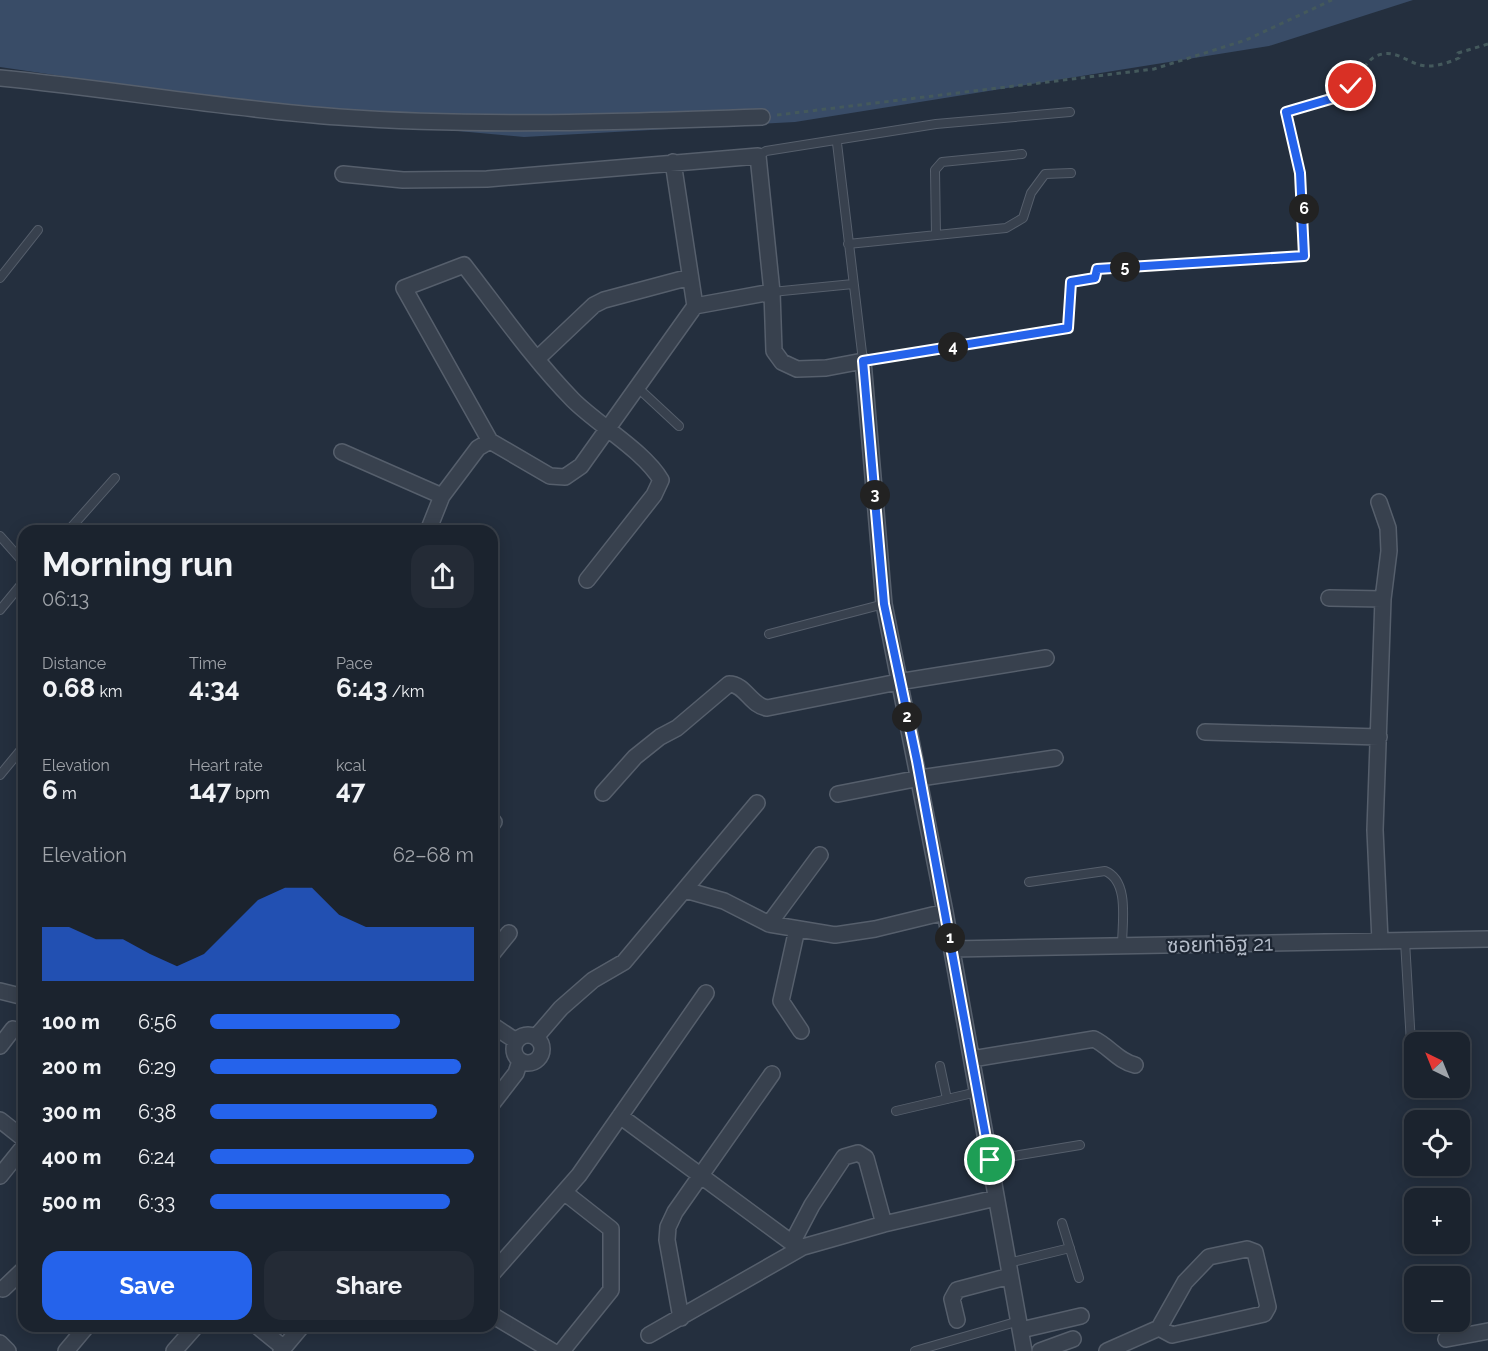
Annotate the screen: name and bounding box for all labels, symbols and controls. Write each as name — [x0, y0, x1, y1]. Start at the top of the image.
pin — [1325, 60, 1376, 111]
icon: check — [1334, 69, 1367, 102]
pin: 6 — [1289, 194, 1319, 224]
text: 6 — [1299, 199, 1309, 218]
pin: 5 — [1110, 252, 1140, 282]
text: 5 — [1121, 257, 1129, 276]
pin: 4 — [938, 332, 968, 362]
text: 4 — [948, 337, 958, 356]
pin: 3 — [860, 480, 890, 510]
text: 3 — [871, 485, 879, 504]
text: Morning run — [42, 545, 233, 584]
button: share — [411, 545, 474, 608]
text: 06:13 — [42, 587, 89, 611]
text: Distance — [42, 654, 106, 673]
text: Time — [189, 654, 226, 673]
text: Pace — [336, 654, 373, 673]
text: 0.68 — [42, 673, 95, 703]
text: 4:34 — [189, 673, 240, 703]
text: 6:43 — [336, 673, 388, 703]
text: km — [95, 682, 123, 701]
text: /km — [388, 682, 425, 701]
pin: 2 — [892, 702, 922, 732]
text: 2 — [902, 707, 912, 726]
text: Elevation — [42, 756, 110, 775]
text: Heart rate — [189, 756, 263, 775]
text: kcal — [336, 756, 366, 775]
text: 6 — [42, 775, 58, 805]
text: 147 — [189, 775, 231, 805]
text: 47 — [336, 775, 365, 805]
text: m — [58, 784, 77, 803]
text: bpm — [231, 784, 270, 803]
text: Elevation — [42, 843, 127, 867]
text: 62–68 m — [393, 843, 474, 867]
pin: 1 — [935, 923, 965, 953]
text: 1 — [946, 928, 954, 947]
street label: ซอยท่าอิฐ 21 — [1167, 931, 1273, 957]
text: 100 m — [42, 1010, 100, 1034]
text: 6:56 — [138, 1010, 177, 1034]
north arrow — [1404, 1032, 1470, 1098]
map controls — [1404, 1032, 1470, 1332]
text: 200 m — [42, 1055, 101, 1079]
text: 6:29 — [138, 1055, 176, 1079]
text: 300 m — [42, 1100, 101, 1124]
text: 6:38 — [138, 1100, 176, 1124]
button: locate — [1404, 1110, 1470, 1176]
pin — [964, 1134, 1015, 1185]
icon: arrive — [973, 1143, 1006, 1176]
text: 400 m — [42, 1145, 101, 1169]
text: 6:24 — [138, 1145, 175, 1169]
button: + — [1404, 1188, 1470, 1254]
text: 500 m — [42, 1190, 101, 1214]
text: 6:33 — [138, 1190, 175, 1214]
button: Save — [42, 1251, 252, 1320]
button: Share — [264, 1251, 474, 1320]
button: − — [1404, 1266, 1470, 1332]

